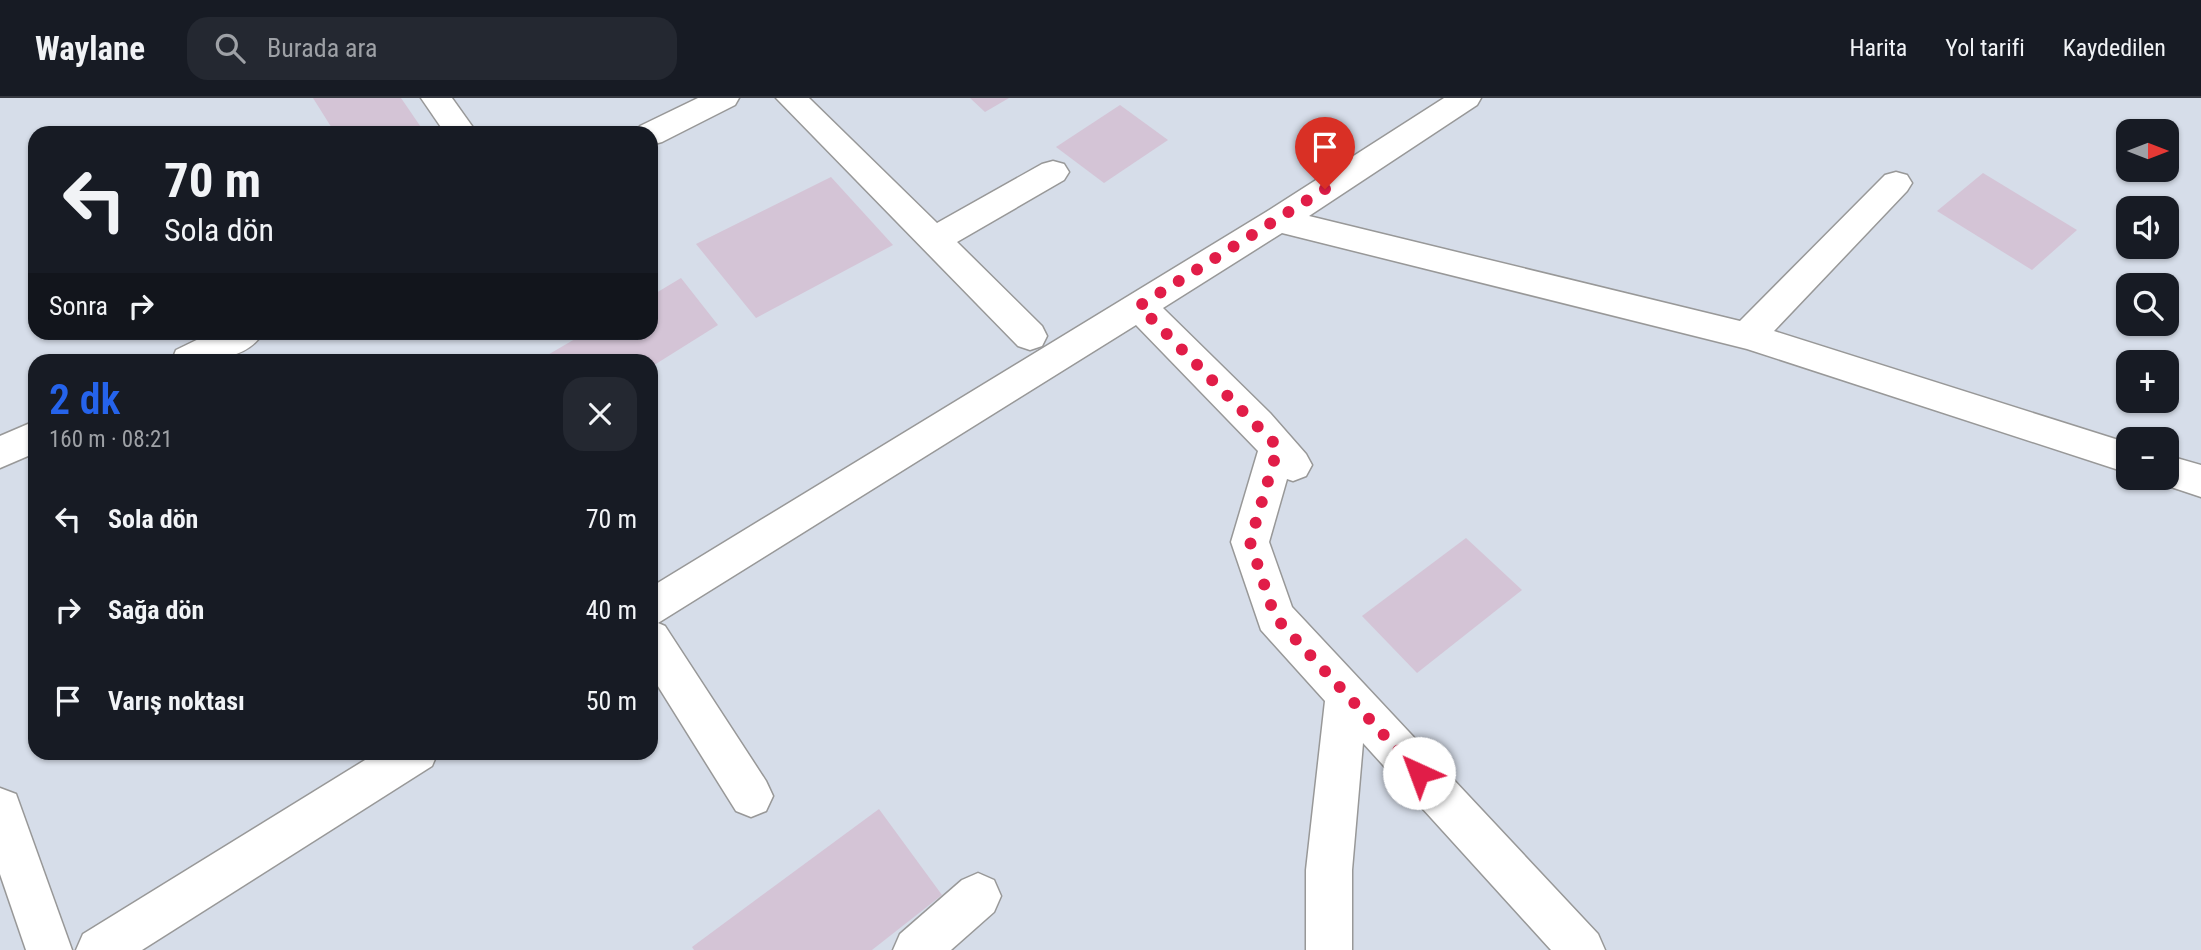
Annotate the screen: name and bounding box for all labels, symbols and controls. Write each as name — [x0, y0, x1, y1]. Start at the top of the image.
search box — [187, 17, 677, 80]
text: Waylane — [35, 29, 145, 68]
icon: search — [211, 29, 249, 67]
text: Burada ara — [267, 33, 377, 63]
text: Harita — [1850, 34, 1907, 62]
text: Yol tarifi — [1945, 34, 2025, 62]
text: Kaydedilen — [2063, 34, 2166, 62]
pin — [1295, 117, 1355, 189]
north arrow — [2116, 119, 2179, 182]
map controls — [2116, 119, 2179, 490]
icon: arrive — [1306, 128, 1344, 166]
text: 70 m — [164, 152, 261, 209]
icon: left — [49, 154, 140, 245]
button: sound — [2116, 196, 2179, 259]
text: Sola dön — [164, 211, 274, 249]
button: search — [2116, 273, 2179, 336]
icon: right — [122, 287, 160, 325]
text: Sonra — [49, 291, 108, 321]
button: + — [2116, 350, 2179, 413]
text: 2 dk — [49, 375, 120, 424]
button: close — [563, 377, 637, 451]
text: 160 m · 08:21 — [49, 426, 173, 453]
button: − — [2116, 427, 2179, 490]
icon: left — [49, 500, 87, 538]
text: Sola dön — [108, 504, 198, 534]
text: 70 m — [586, 504, 637, 534]
icon: right — [49, 591, 87, 629]
text: Sağa dön — [108, 595, 204, 625]
text: 40 m — [586, 595, 637, 625]
icon: arrive — [49, 682, 87, 720]
text: Varış noktası — [108, 686, 245, 716]
text: 50 m — [586, 686, 637, 716]
position arrow — [1382, 736, 1456, 810]

